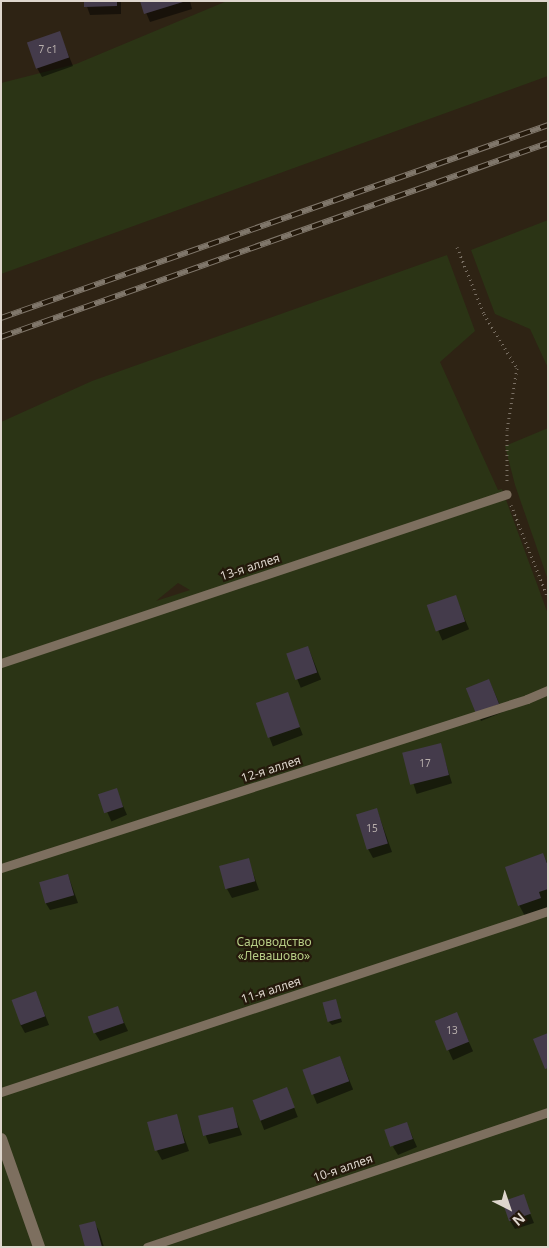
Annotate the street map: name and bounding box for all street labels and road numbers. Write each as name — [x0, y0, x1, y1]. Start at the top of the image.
street label: 13-я аллея — [218, 551, 282, 583]
street label: 12-я аллея — [239, 753, 303, 785]
street label: 11-я аллея — [239, 974, 303, 1006]
street label: 10-я аллея — [311, 1151, 375, 1185]

